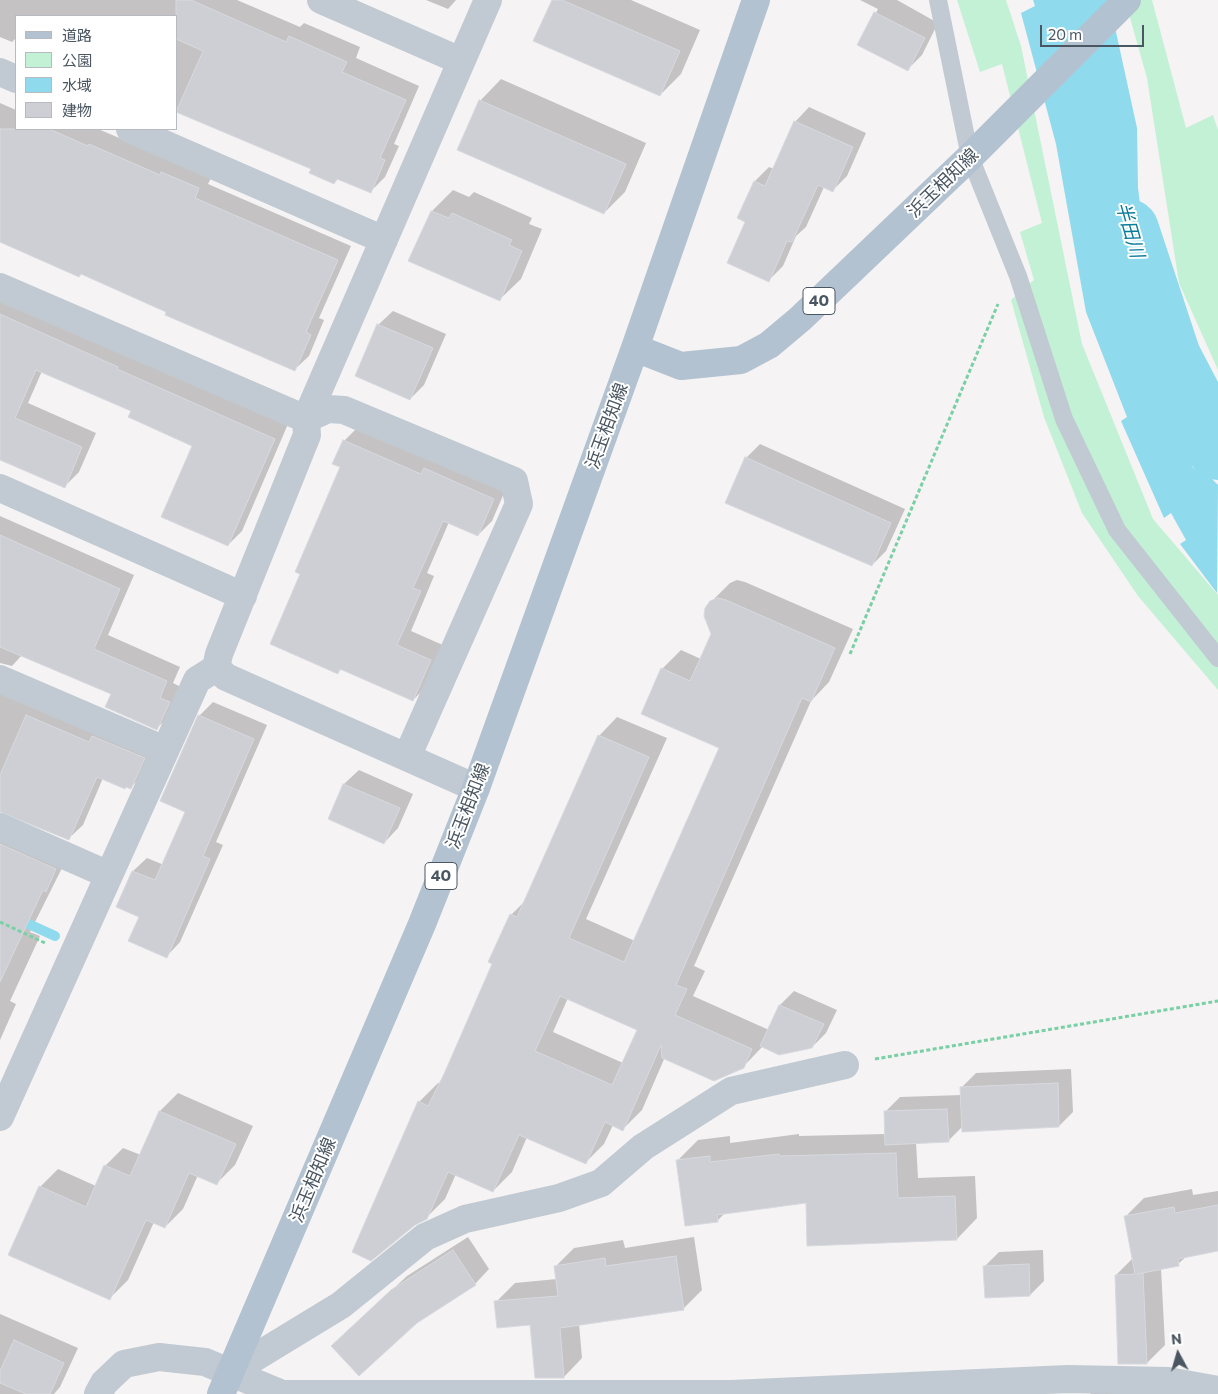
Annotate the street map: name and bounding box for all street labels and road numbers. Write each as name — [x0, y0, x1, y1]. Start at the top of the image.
street label: 浜玉相知線 — [903, 144, 983, 222]
road number: 40 — [803, 288, 835, 314]
street label: 浜玉相知線 — [581, 380, 633, 472]
street label: 浜玉相知線 — [442, 760, 494, 852]
road number: 40 — [425, 862, 457, 889]
street label: 浜玉相知線 — [285, 1134, 341, 1226]

